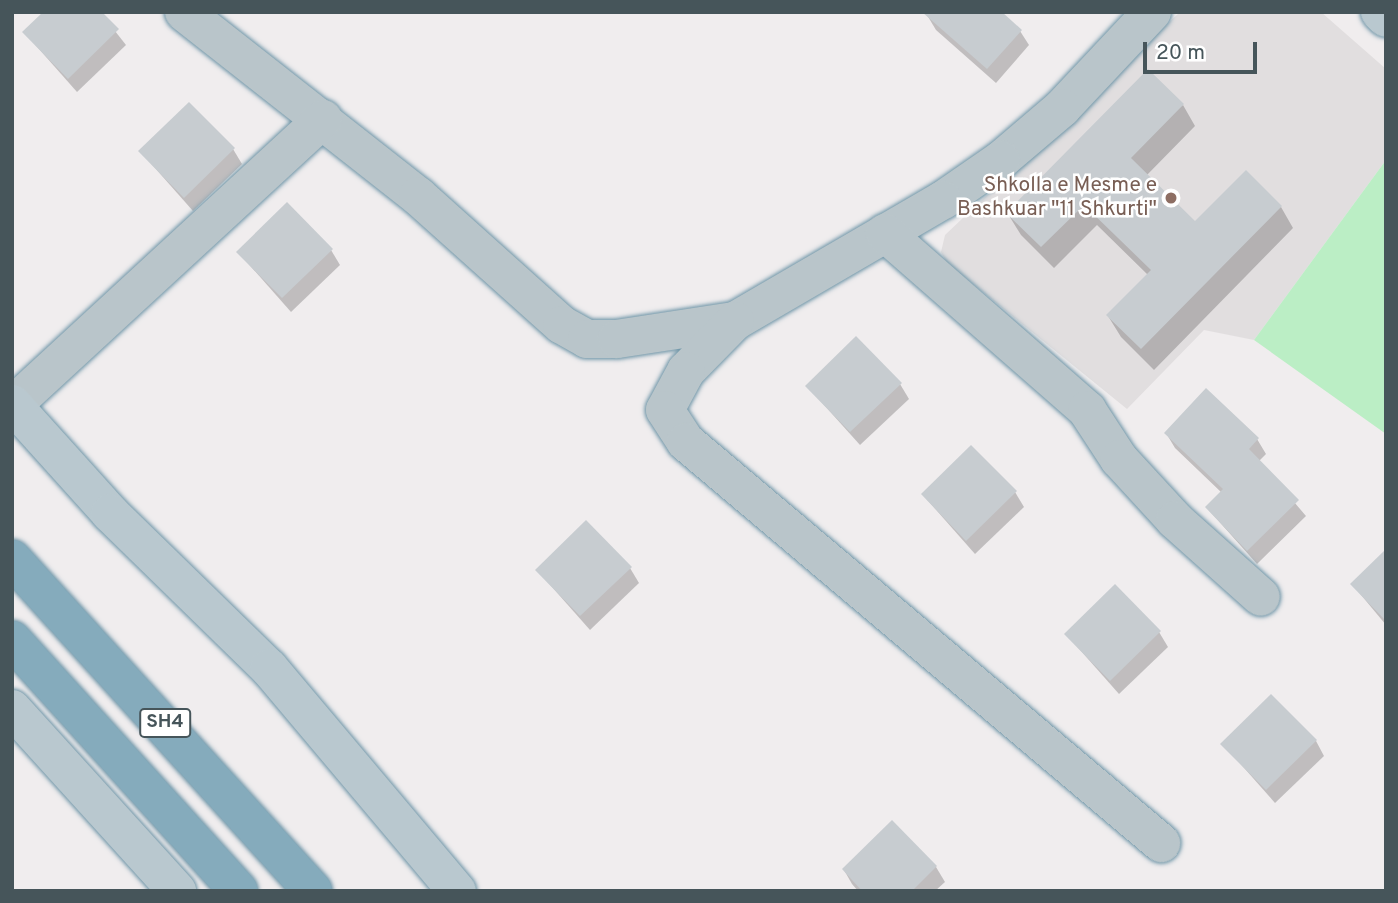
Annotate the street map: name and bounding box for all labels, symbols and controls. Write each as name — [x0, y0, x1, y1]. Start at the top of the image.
scale bar — [1146, 28, 1260, 72]
text: 20 m — [1156, 40, 1205, 67]
place label: Shkolla e Mesme e Bashkuar "11 Shkurti" — [957, 173, 1157, 223]
marker: Shkolla e Mesme e Bashkuar "11 Shkurti" — [1163, 190, 1179, 206]
road number: SH4 — [139, 708, 191, 738]

